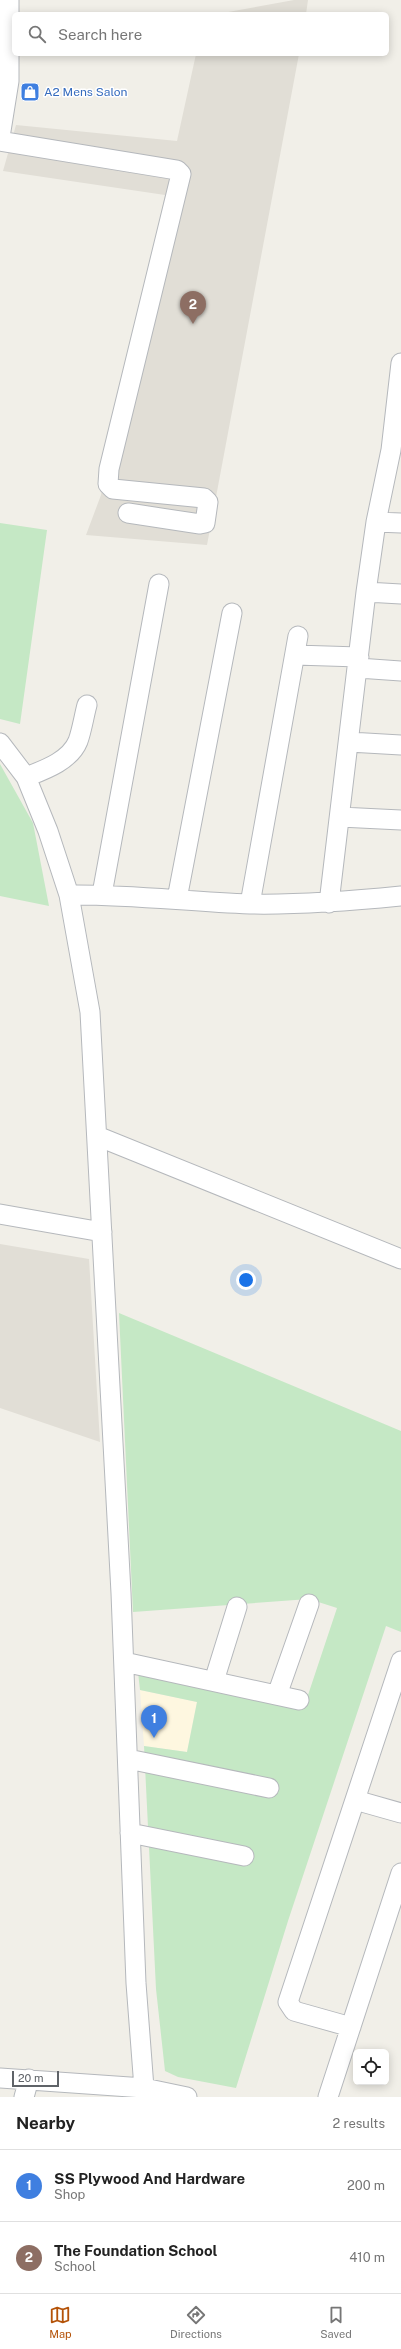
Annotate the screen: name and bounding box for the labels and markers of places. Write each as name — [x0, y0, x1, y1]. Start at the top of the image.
shop icon: A2 Mens Salon — [19, 81, 41, 103]
place label: A2 Mens Salon — [44, 85, 127, 99]
pin: 2 — [180, 291, 206, 324]
pin: 1 — [141, 1705, 167, 1738]

